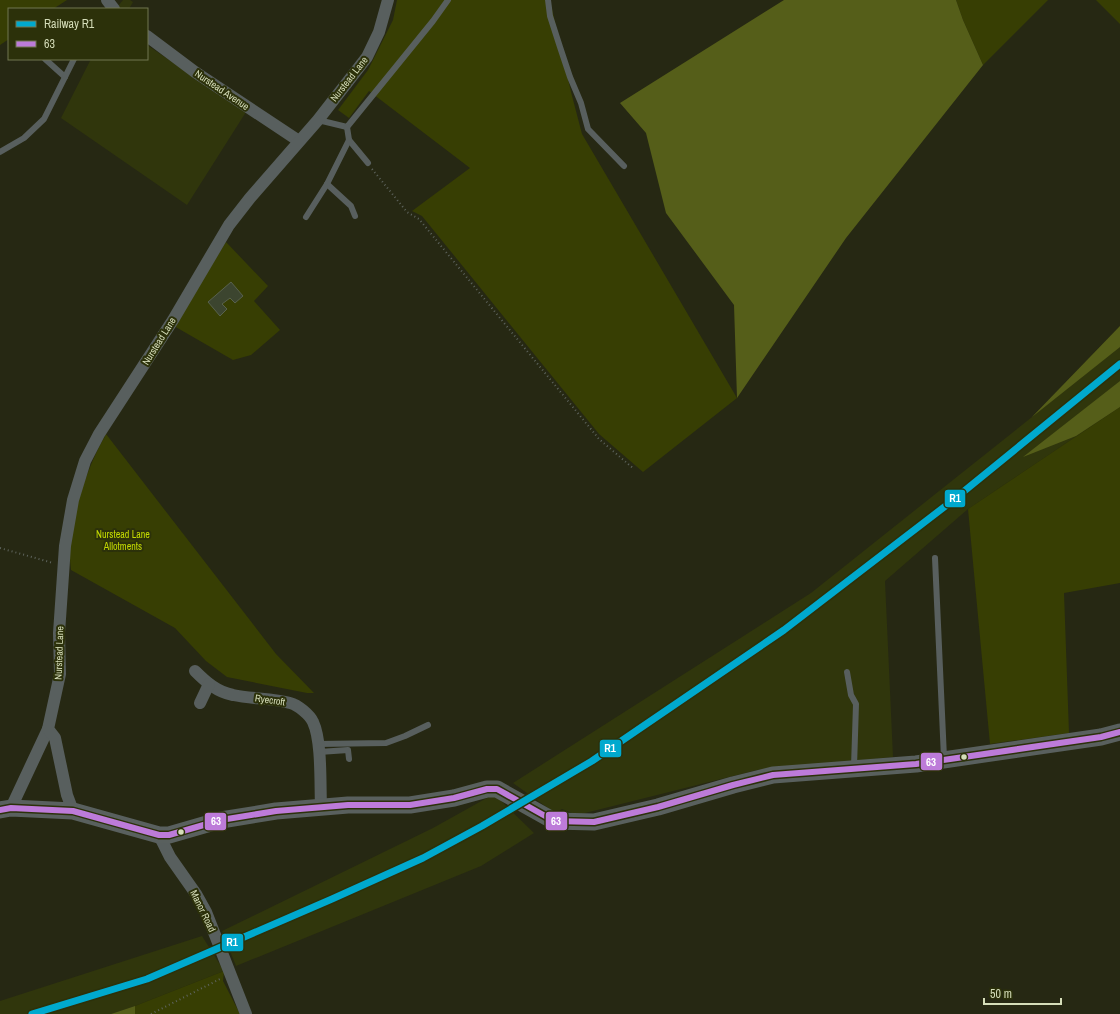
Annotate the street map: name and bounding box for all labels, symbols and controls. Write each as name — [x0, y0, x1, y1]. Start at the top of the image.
legend — [8, 8, 148, 60]
text: Railway R1 — [44, 16, 95, 32]
text: 63 — [44, 36, 55, 52]
street label: Nurstead Lane — [327, 53, 371, 104]
street label: Nurstead Avenue — [192, 67, 252, 113]
street label: Nurstead Lane — [139, 314, 179, 367]
line badge: R1 — [944, 489, 966, 508]
text: R1 — [949, 491, 961, 505]
park label: Nurstead Lane Allotments — [96, 528, 150, 553]
street label: Nurstead Lane — [52, 625, 66, 680]
street label: Ryecroft — [254, 691, 287, 709]
line badge: R1 — [599, 739, 622, 758]
text: R1 — [604, 741, 616, 755]
line badge: 63 — [920, 752, 943, 771]
unlabelled marker — [959, 752, 969, 762]
text: 63 — [926, 755, 936, 769]
line badge: 63 — [545, 811, 568, 831]
line badge: 63 — [204, 812, 227, 831]
text: 63 — [211, 814, 221, 828]
text: 63 — [551, 814, 561, 828]
unlabelled marker — [176, 827, 186, 837]
street label: Manor Road — [187, 888, 219, 934]
line badge: R1 — [221, 933, 244, 952]
text: R1 — [226, 935, 238, 949]
scale bar — [984, 980, 1061, 1006]
text: 50 m — [990, 986, 1012, 1002]

